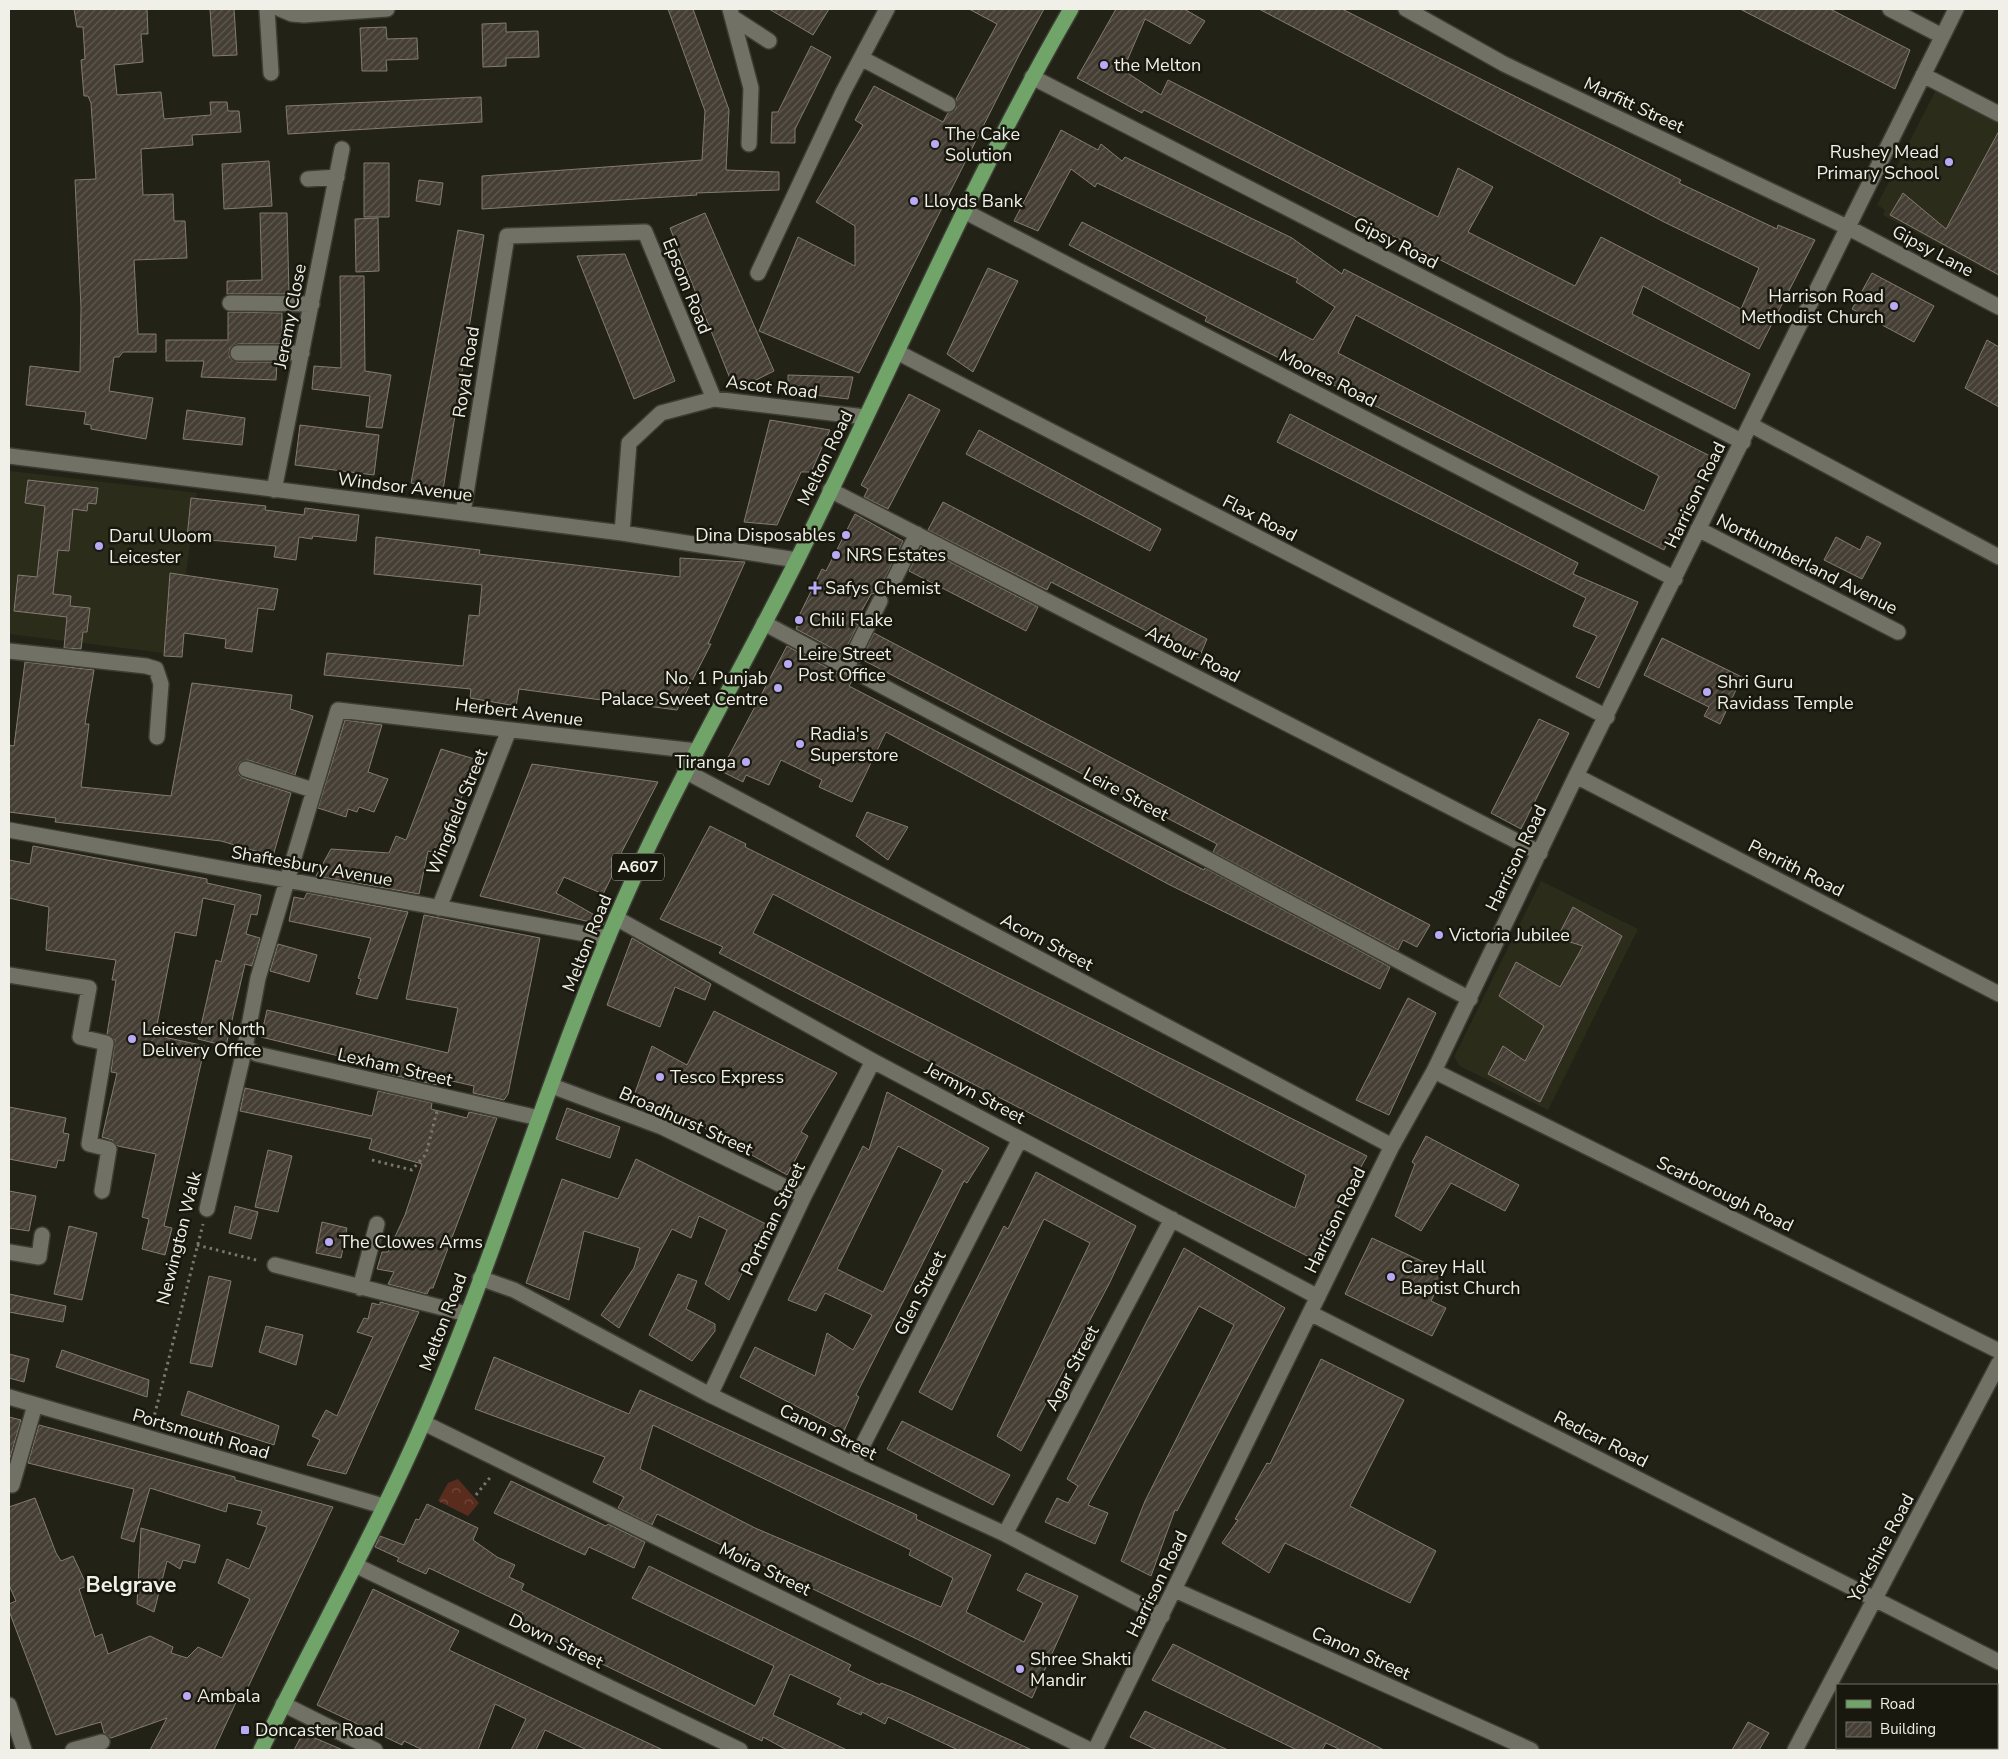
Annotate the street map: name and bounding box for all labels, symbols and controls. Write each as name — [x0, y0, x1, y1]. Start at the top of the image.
place label: the Melton — [1114, 53, 1201, 77]
marker: the Melton — [1098, 59, 1110, 71]
street label: Marfitt Street — [1580, 71, 1689, 139]
place label: The Cake Solution — [945, 122, 1020, 167]
marker: The Cake Solution — [929, 138, 941, 150]
place label: Rushey Mead Primary School — [1816, 140, 1940, 185]
marker: Rushey Mead Primary School — [1943, 156, 1955, 168]
place label: Lloyds Bank — [924, 189, 1024, 213]
marker: Lloyds Bank — [908, 195, 920, 207]
street label: Gipsy Road — [1350, 211, 1442, 275]
street label: Gipsy Lane — [1888, 219, 1978, 283]
street label: Epsom Road — [657, 234, 717, 338]
street label: Jeremy Close — [268, 262, 312, 371]
place label: Harrison Road Methodist Church — [1741, 284, 1884, 329]
marker: Harrison Road Methodist Church — [1888, 300, 1900, 312]
street label: Royal Road — [447, 325, 485, 419]
street label: Moores Road — [1275, 343, 1381, 413]
street label: Ascot Road — [725, 369, 819, 405]
street label: Melton Road — [792, 406, 858, 510]
street label: Harrison Road — [1659, 438, 1731, 552]
street label: Windsor Avenue — [336, 467, 474, 507]
street label: Flax Road — [1219, 489, 1301, 547]
street label: Northumberland Avenue — [1712, 508, 1902, 620]
place label: Dina Disposables — [695, 523, 836, 547]
place label: Darul Uloom Leicester — [109, 524, 212, 569]
marker: Dina Disposables — [840, 529, 852, 541]
marker: Darul Uloom Leicester — [93, 540, 105, 552]
place label: NRS Estates — [846, 543, 946, 567]
marker: NRS Estates — [830, 549, 842, 561]
place label: Safys Chemist — [825, 576, 941, 600]
marker: Safys Chemist — [809, 582, 821, 594]
place label: Chili Flake — [809, 608, 893, 632]
marker: Chili Flake — [793, 614, 805, 626]
street label: Arbour Road — [1142, 620, 1244, 688]
place label: Leire Street Post Office — [798, 642, 892, 687]
marker: Leire Street Post Office — [782, 658, 794, 670]
place label: No. 1 Punjab Palace Sweet Centre — [601, 666, 768, 711]
place label: Shri Guru Ravidass Temple — [1717, 670, 1854, 715]
marker: No. 1 Punjab Palace Sweet Centre — [772, 682, 784, 694]
marker: Shri Guru Ravidass Temple — [1701, 686, 1713, 698]
street label: Herbert Avenue — [454, 692, 584, 732]
place label: Radia's Superstore — [810, 722, 898, 767]
marker: Radia's Superstore — [794, 738, 806, 750]
street label: Wingfield Street — [421, 745, 493, 879]
place label: Tiranga — [675, 750, 736, 774]
marker: Tiranga — [740, 756, 752, 768]
street label: Leire Street — [1079, 762, 1173, 827]
street label: Harrison Road — [1480, 801, 1552, 915]
street label: Penrith Road — [1744, 834, 1848, 902]
street label: Shaftesbury Avenue — [229, 840, 395, 892]
road number: A607 — [612, 854, 664, 880]
street label: Melton Road — [557, 891, 617, 995]
street label: Acorn Street — [997, 908, 1098, 977]
place label: Victoria Jubilee — [1448, 923, 1570, 947]
marker: Victoria Jubilee — [1433, 929, 1445, 941]
place label: Leicester North Delivery Office — [142, 1017, 265, 1062]
marker: Leicester North Delivery Office — [126, 1033, 138, 1045]
street label: Lexham Street — [335, 1042, 456, 1092]
street label: Jermyn Street — [920, 1056, 1030, 1130]
place label: Tesco Express — [670, 1065, 784, 1089]
marker: Tesco Express — [654, 1071, 666, 1083]
street label: Broadhurst Street — [615, 1081, 757, 1161]
street label: Scarborough Road — [1653, 1150, 1797, 1238]
street label: Portman Street — [735, 1158, 811, 1280]
street label: Harrison Road — [1299, 1163, 1371, 1277]
street label: Newington Walk — [151, 1168, 207, 1307]
place label: The Clowes Arms — [339, 1230, 483, 1254]
marker: The Clowes Arms — [323, 1236, 335, 1248]
street label: Glen Street — [888, 1246, 952, 1339]
place label: Carey Hall Baptist Church — [1401, 1255, 1520, 1300]
street label: Melton Road — [413, 1270, 473, 1374]
marker: Carey Hall Baptist Church — [1385, 1271, 1397, 1283]
street label: Agar Street — [1040, 1321, 1105, 1415]
street label: Canon Street — [775, 1398, 881, 1466]
street label: Portsmouth Road — [130, 1403, 272, 1465]
street label: Redcar Road — [1550, 1405, 1652, 1473]
street label: Yorkshire Road — [1842, 1489, 1920, 1608]
street label: Harrison Road — [1121, 1527, 1193, 1641]
street label: Moira Street — [715, 1536, 815, 1602]
district label: Belgrave — [86, 1570, 177, 1600]
street label: Down Street — [505, 1608, 608, 1675]
street label: Canon Street — [1308, 1621, 1415, 1686]
place label: Shree Shakti Mandir — [1030, 1647, 1132, 1692]
marker: Shree Shakti Mandir — [1014, 1663, 1026, 1675]
place label: Ambala — [197, 1684, 260, 1708]
legend — [1836, 1684, 1998, 1749]
marker: Ambala — [181, 1690, 193, 1702]
text: Road — [1880, 1694, 1915, 1714]
place label: Doncaster Road — [255, 1718, 384, 1742]
text: Building — [1880, 1719, 1936, 1739]
marker: Doncaster Road — [239, 1724, 251, 1736]

